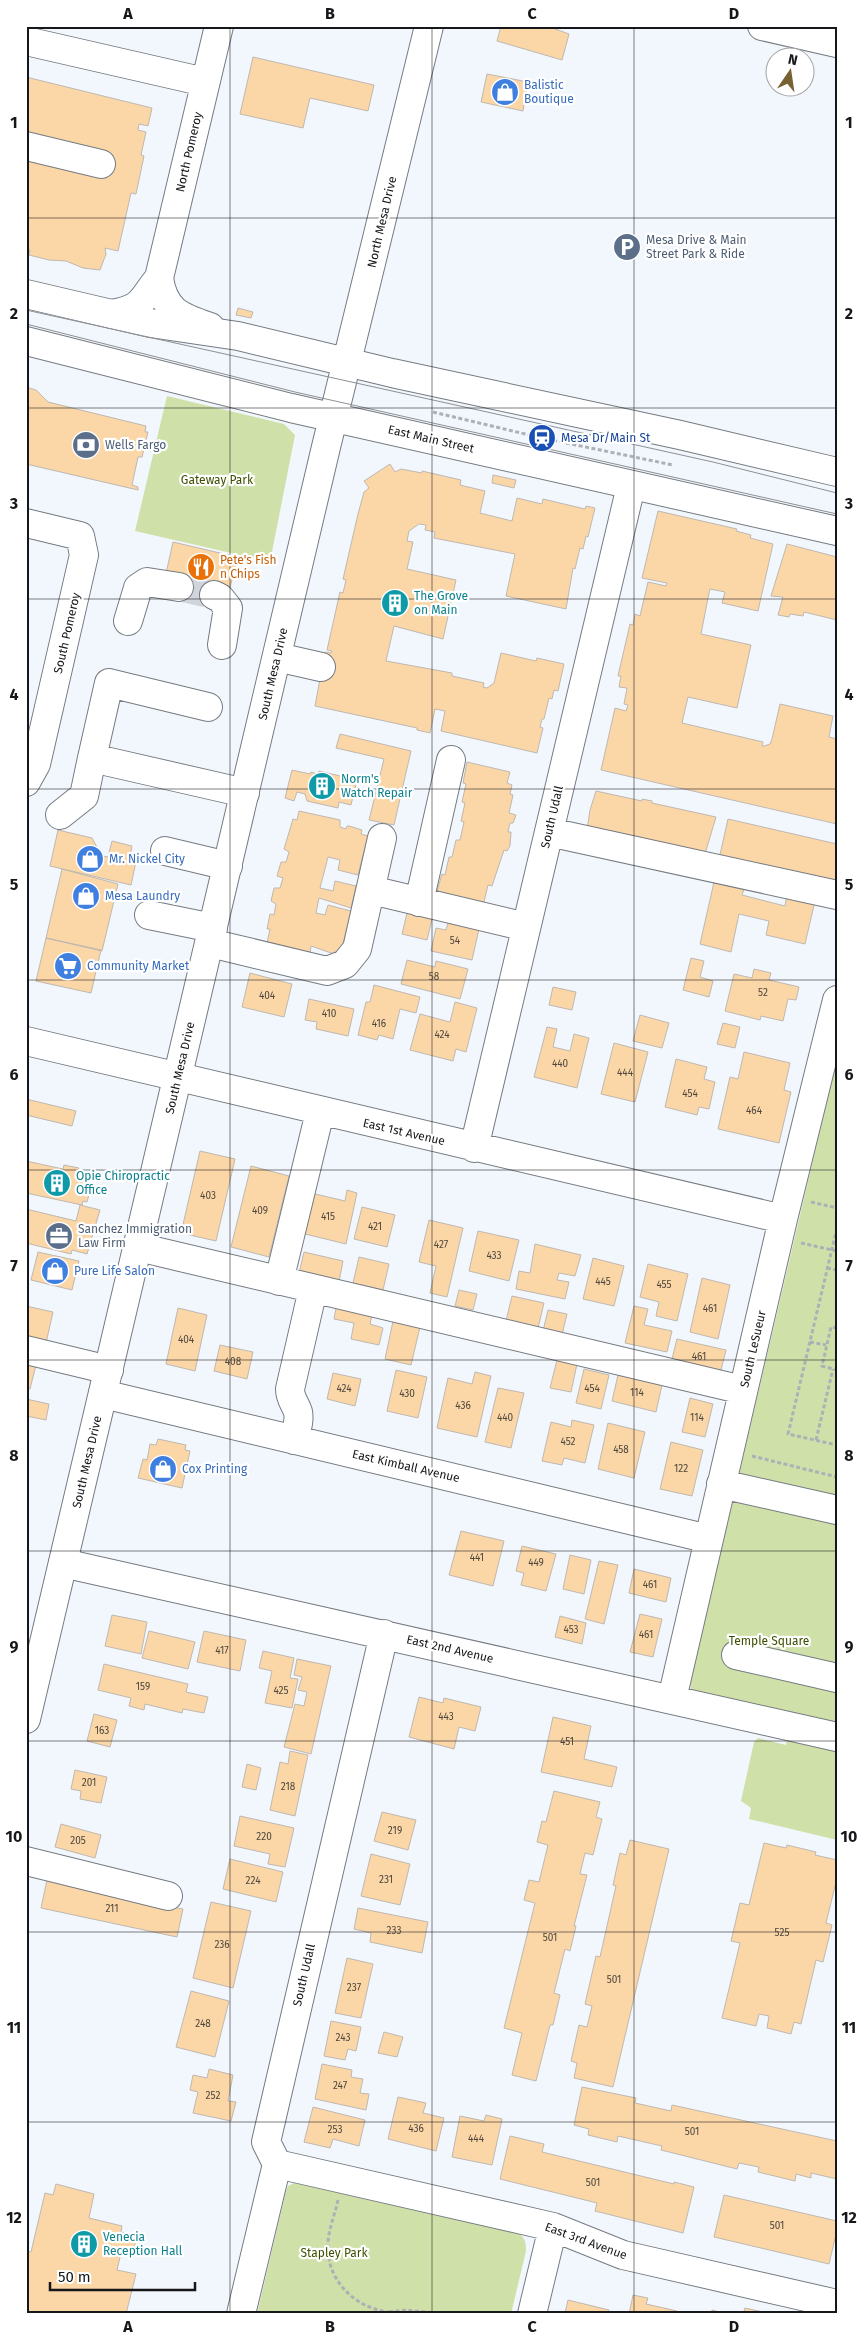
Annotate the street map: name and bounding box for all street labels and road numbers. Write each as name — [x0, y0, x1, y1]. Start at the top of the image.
street label: North Pomeroy — [173, 110, 205, 194]
street label: North Mesa Drive — [365, 175, 399, 269]
street label: East Main Street — [387, 422, 476, 456]
street label: South Pomeroy — [51, 591, 83, 675]
street label: South Mesa Drive — [256, 626, 290, 722]
street label: South Udall — [538, 784, 566, 850]
street label: South Mesa Drive — [163, 1020, 197, 1116]
street label: East 1st Avenue — [362, 1116, 446, 1148]
street label: South LeSueur — [737, 1309, 769, 1389]
street label: South Mesa Drive — [70, 1414, 104, 1510]
street label: East Kimball Avenue — [351, 1447, 461, 1485]
street label: East 2nd Avenue — [405, 1632, 495, 1666]
street label: South Udall — [290, 1942, 318, 2008]
street label: East 3rd Avenue — [543, 2220, 629, 2262]

